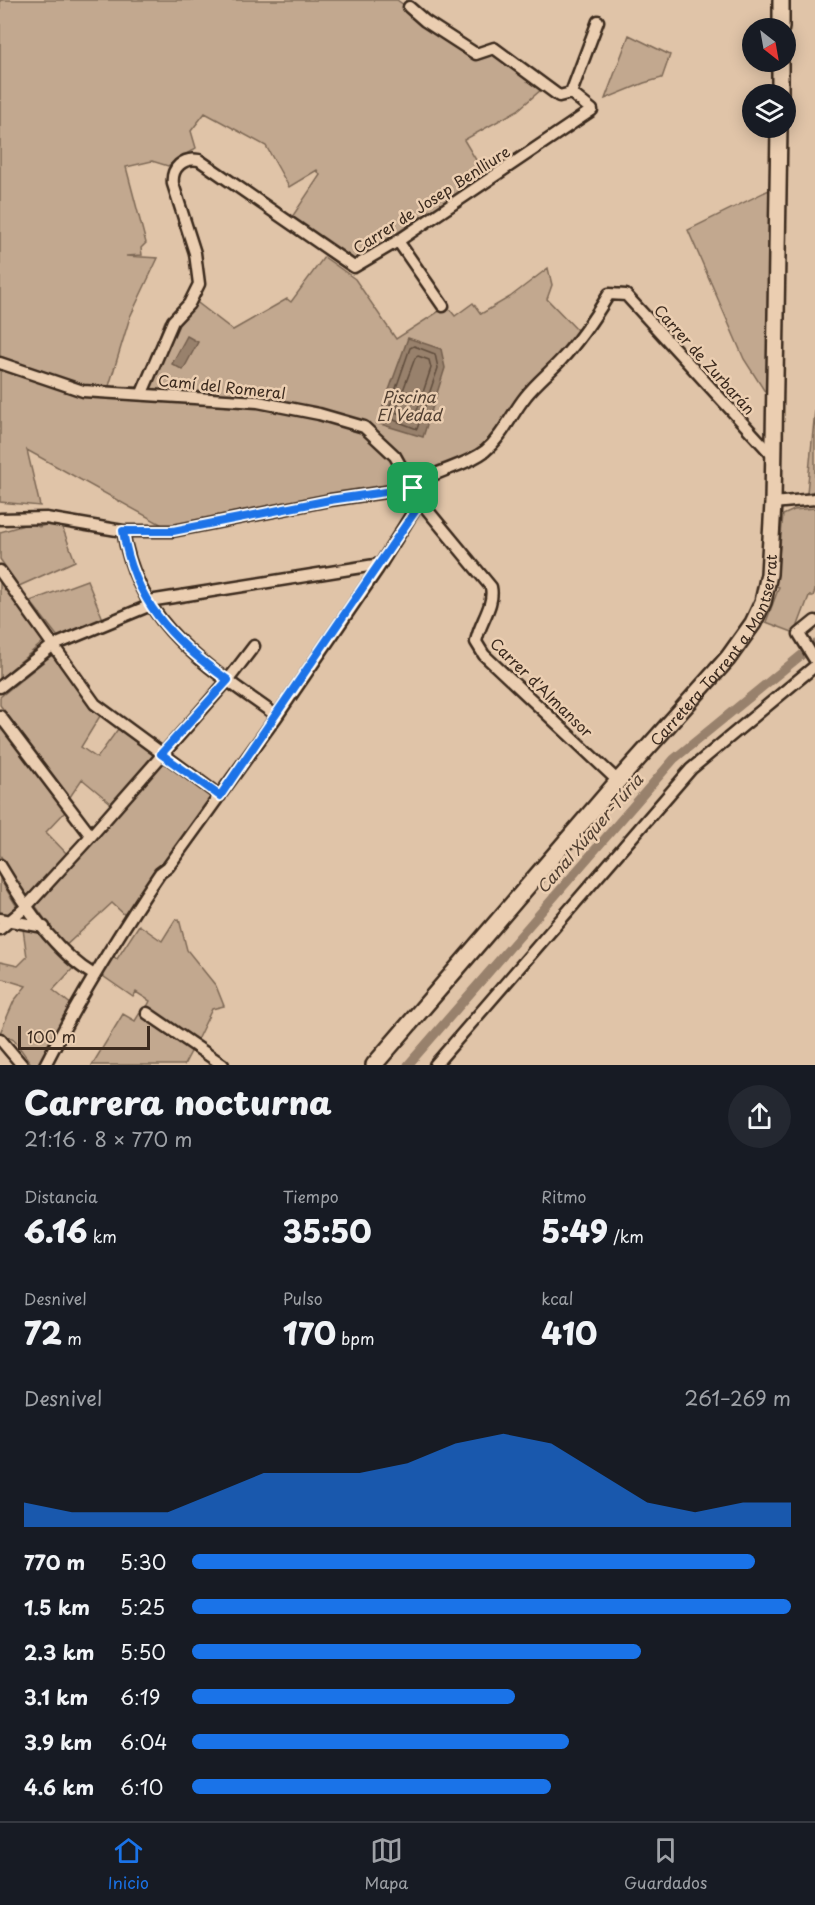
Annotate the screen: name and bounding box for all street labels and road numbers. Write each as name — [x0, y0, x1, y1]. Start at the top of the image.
street label: Carrer de Josep Benlliure — [348, 139, 514, 259]
street label: Carrer de Zurbarán — [649, 299, 761, 419]
street label: Camí del Romeral — [157, 368, 287, 404]
street label: Carretera Torrent a Montserrat — [644, 554, 782, 750]
street label: Carrer d'Almansor — [486, 632, 599, 742]

